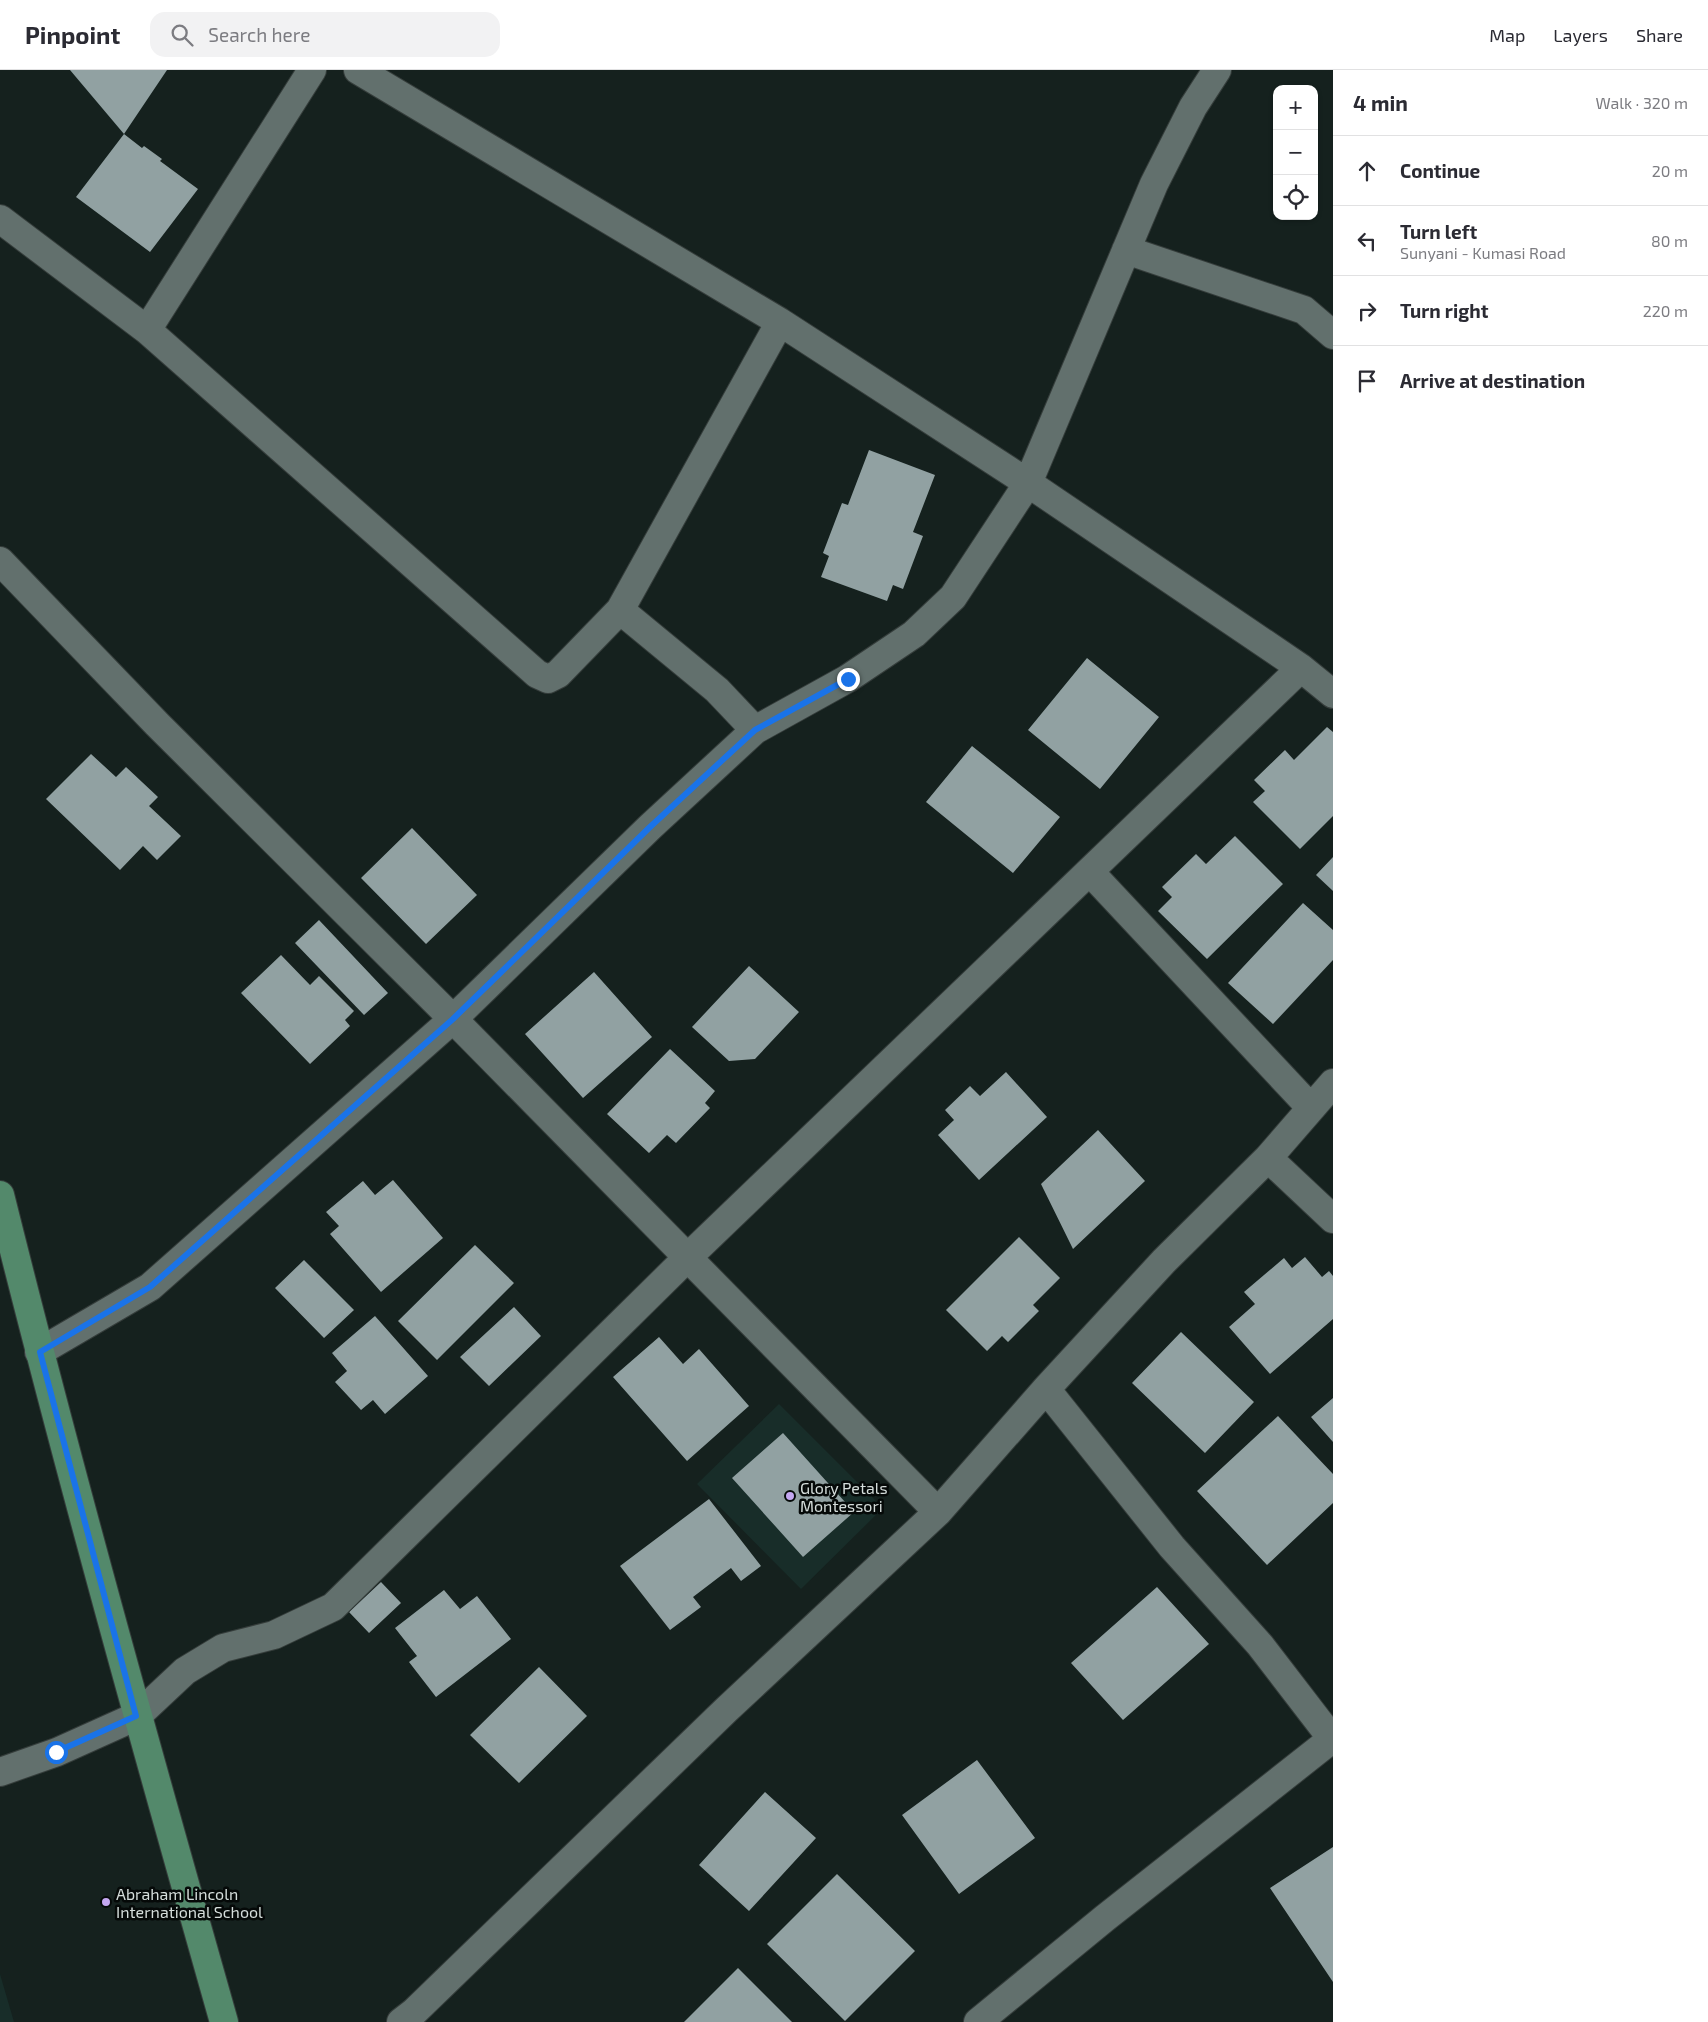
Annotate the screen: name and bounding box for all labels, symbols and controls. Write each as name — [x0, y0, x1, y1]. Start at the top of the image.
search box — [150, 12, 500, 57]
text: Pinpoint — [25, 20, 120, 49]
icon: search — [168, 21, 196, 49]
text: Search here — [208, 23, 310, 46]
text: Map — [1489, 24, 1525, 46]
text: Layers — [1553, 24, 1608, 46]
text: Share — [1636, 24, 1683, 46]
map controls — [1273, 85, 1318, 220]
button: + — [1273, 85, 1318, 130]
text: 4 min — [1353, 90, 1408, 115]
text: Walk · 320 m — [1595, 93, 1688, 112]
button: − — [1273, 130, 1318, 175]
icon: ahead — [1353, 157, 1381, 185]
text: Continue — [1400, 159, 1480, 182]
text: 20 m — [1652, 161, 1688, 180]
button: locate — [1273, 175, 1318, 220]
text: Turn left — [1400, 220, 1477, 243]
icon: left — [1353, 227, 1381, 255]
text: 80 m — [1651, 231, 1688, 250]
text: Sunyani - Kumasi Road — [1400, 243, 1566, 262]
icon: right — [1353, 297, 1381, 325]
text: Turn right — [1400, 299, 1488, 322]
text: 220 m — [1643, 301, 1688, 320]
icon: arrive — [1353, 367, 1381, 395]
text: Arrive at destination — [1400, 369, 1585, 392]
route end — [837, 668, 860, 691]
place label: Glory Petals Montessori — [800, 1478, 888, 1515]
marker: Glory Petals Montessori — [784, 1490, 796, 1502]
route start — [45, 1741, 68, 1764]
place label: Abraham Lincoln International School — [116, 1884, 263, 1921]
marker: Abraham Lincoln International School — [100, 1896, 112, 1908]

